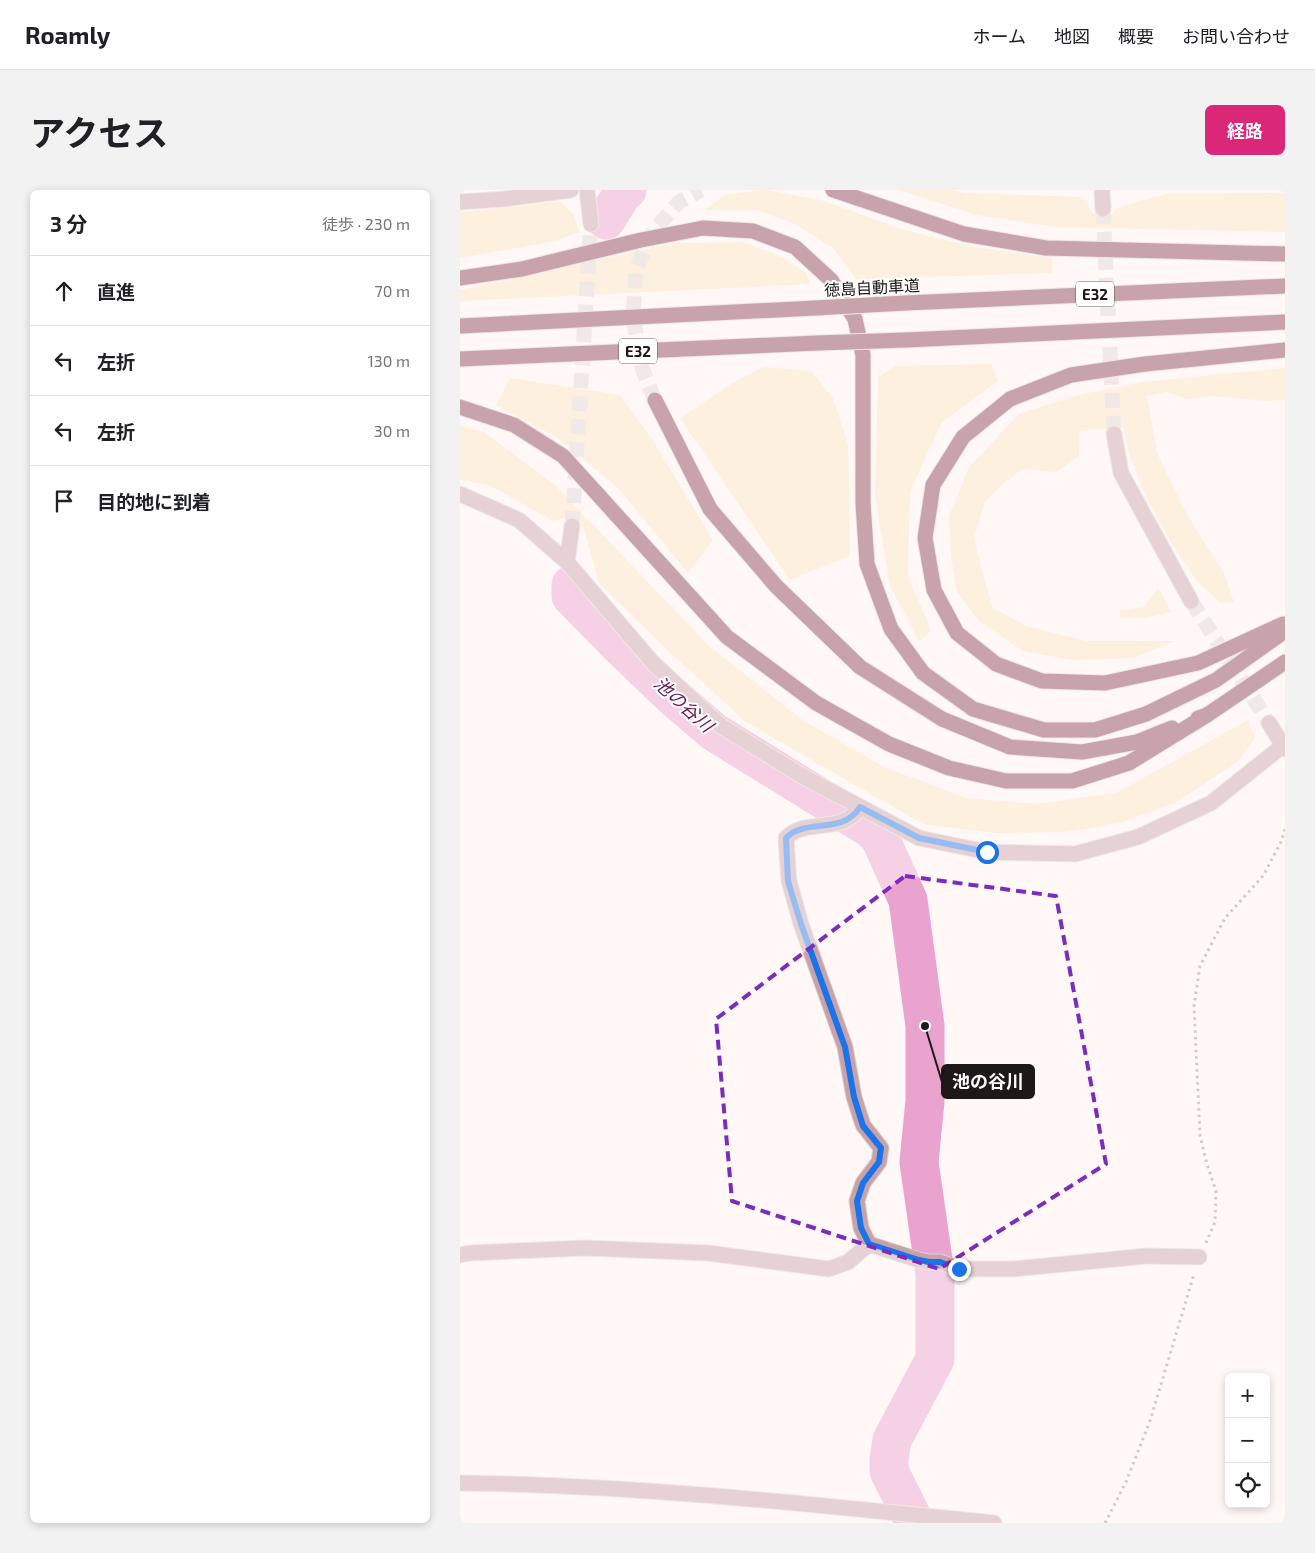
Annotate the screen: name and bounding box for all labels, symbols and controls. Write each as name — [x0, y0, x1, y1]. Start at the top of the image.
text: Roamly — [25, 20, 110, 49]
text: ホーム — [973, 25, 1026, 47]
text: 地図 — [1054, 25, 1090, 47]
text: 概要 — [1118, 25, 1154, 47]
text: お問い合わせ — [1182, 25, 1290, 47]
button: 経路 — [1205, 105, 1285, 155]
text: アクセス — [30, 111, 168, 153]
text: 3 分 — [50, 211, 87, 236]
text: 徒歩 · 230 m — [322, 214, 410, 233]
street label: 徳島自動車道 — [824, 275, 920, 299]
icon: ahead — [50, 277, 78, 305]
text: 直進 — [97, 280, 135, 303]
text: 70 m — [375, 281, 410, 300]
road number: E32 — [1076, 282, 1114, 306]
road number: E32 — [619, 338, 657, 364]
icon: left — [50, 347, 78, 375]
text: 左折 — [97, 350, 135, 373]
text: 130 m — [368, 351, 410, 370]
icon: left — [50, 417, 78, 445]
text: 左折 — [97, 420, 135, 443]
text: 30 m — [374, 421, 410, 440]
icon: arrive — [50, 487, 78, 515]
text: 目的地に到着 — [97, 490, 211, 513]
water label: 池の谷川 — [650, 672, 720, 738]
route start — [976, 841, 999, 864]
callout: 池の谷川 — [942, 1065, 1034, 1098]
text: 池の谷川 — [952, 1070, 1024, 1092]
route end — [948, 1258, 971, 1281]
map controls — [1225, 1373, 1270, 1508]
button: + — [1225, 1373, 1270, 1418]
button: − — [1225, 1418, 1270, 1463]
button: locate — [1225, 1463, 1270, 1508]

